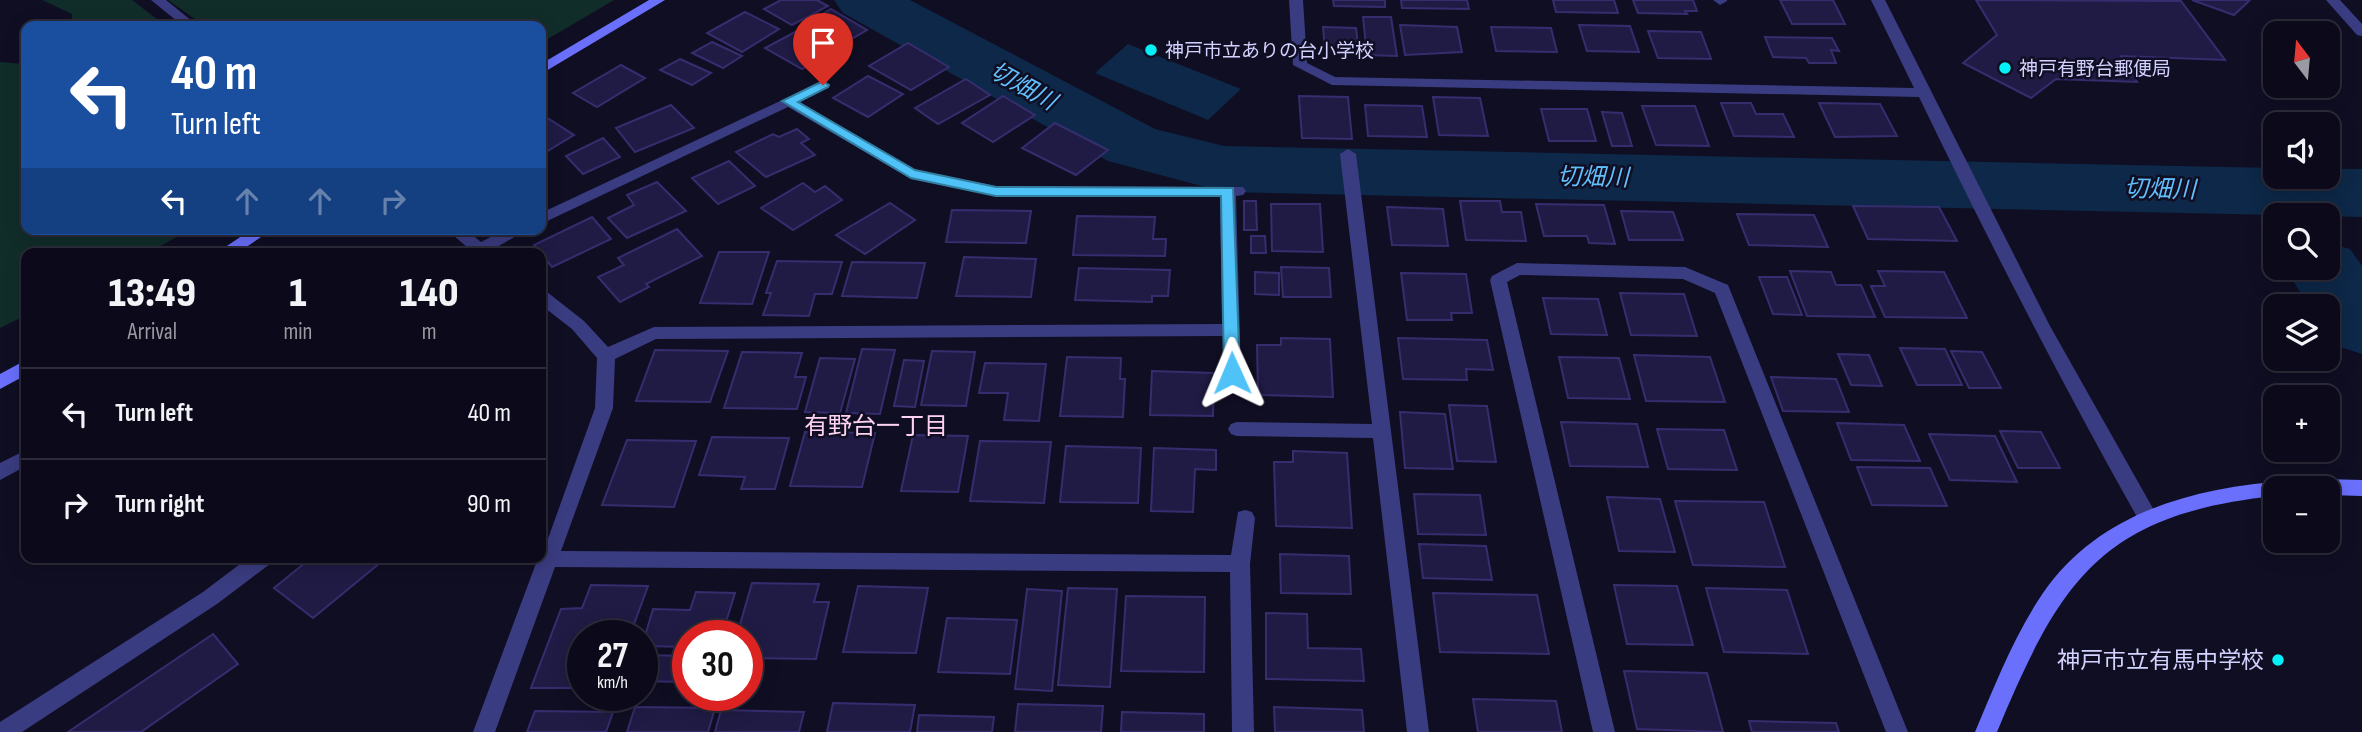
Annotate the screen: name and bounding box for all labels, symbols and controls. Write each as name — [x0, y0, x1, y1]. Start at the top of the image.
pin — [793, 13, 853, 85]
north arrow — [2263, 21, 2340, 98]
map controls — [2263, 21, 2340, 553]
icon: arrive — [804, 24, 842, 62]
place label: 神戸市立ありの台小学校 — [1165, 40, 1374, 63]
marker: 神戸市立ありの台小学校 — [1143, 42, 1159, 58]
text: 40 m — [171, 45, 257, 104]
icon: left — [56, 49, 147, 140]
water label: 切畑川 — [984, 56, 1064, 118]
place label: 神戸有野台郵便局 — [2019, 58, 2171, 81]
marker: 神戸有野台郵便局 — [1997, 60, 2013, 76]
text: Turn left — [171, 105, 261, 144]
button: sound — [2263, 112, 2340, 189]
water label: 切畑川 — [1557, 162, 1632, 193]
water label: 切畑川 — [2124, 174, 2199, 205]
icon: left — [155, 182, 193, 220]
icon: ahead — [228, 182, 266, 220]
icon: ahead — [301, 182, 339, 220]
icon: right — [374, 182, 412, 220]
button: search — [2263, 203, 2340, 280]
text: 13:49 — [108, 268, 196, 319]
text: 1 — [289, 268, 307, 319]
text: 140 — [400, 268, 459, 319]
button: layers — [2263, 294, 2340, 371]
text: Arrival — [128, 318, 177, 346]
text: min — [283, 318, 312, 346]
text: m — [422, 318, 437, 346]
position arrow — [1195, 336, 1269, 410]
button: + — [2263, 385, 2340, 462]
icon: left — [56, 395, 94, 433]
text: Turn left — [115, 398, 193, 429]
text: 40 m — [468, 398, 511, 429]
district label: 有野台一丁目 — [804, 412, 948, 441]
button: − — [2263, 476, 2340, 553]
icon: right — [56, 486, 94, 524]
text: Turn right — [115, 489, 204, 520]
text: 90 m — [467, 489, 511, 520]
speed limit sign: 30 — [672, 620, 763, 711]
text: 27 — [597, 635, 628, 678]
place label: 神戸市立有馬中学校 — [2057, 647, 2264, 675]
marker: 神戸市立有馬中学校 — [2270, 652, 2286, 668]
text: km/h — [597, 672, 628, 693]

